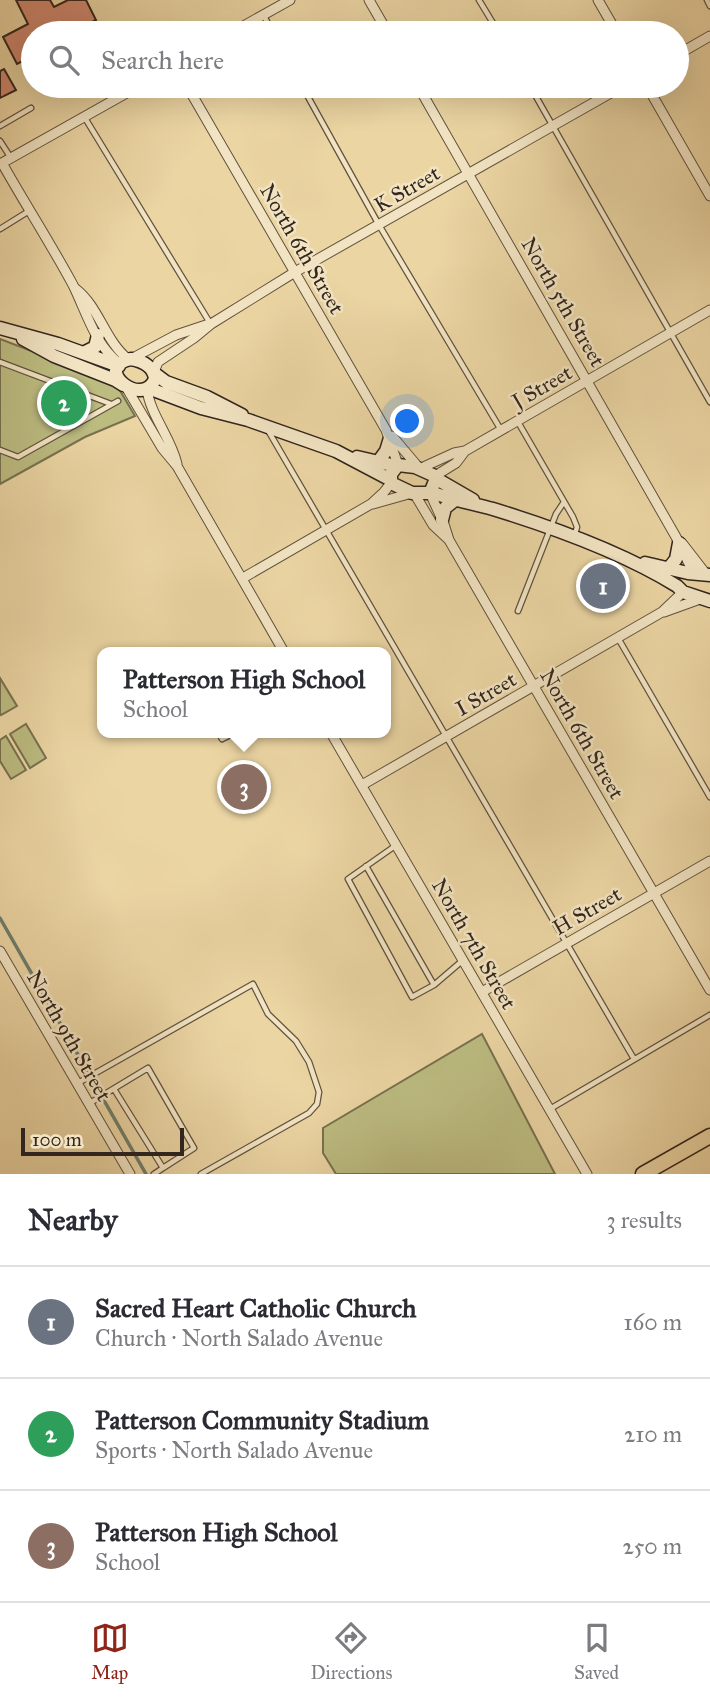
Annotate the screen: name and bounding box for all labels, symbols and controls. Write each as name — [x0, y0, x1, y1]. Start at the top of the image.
search box — [21, 21, 689, 98]
icon: search — [45, 41, 83, 79]
text: Search here — [101, 44, 224, 76]
street label: K Street — [369, 160, 445, 218]
street label: North 6th Street — [254, 179, 350, 319]
street label: North 5th Street — [515, 233, 611, 372]
street label: J Street — [506, 359, 577, 416]
pin: 2 — [41, 377, 87, 429]
your location — [390, 404, 424, 438]
pin: 1 — [580, 560, 626, 612]
popup — [97, 647, 391, 738]
text: Patterson High School — [123, 663, 365, 695]
street label: North 6th Street — [534, 664, 630, 804]
street label: I Street — [451, 666, 521, 722]
text: School — [123, 695, 188, 723]
pin: 3 — [221, 761, 267, 813]
street label: North 7th Street — [426, 874, 522, 1014]
street label: H Street — [548, 881, 626, 941]
street label: North 9th Street — [21, 966, 117, 1107]
scale bar — [21, 1125, 184, 1157]
text: 100 m — [32, 1128, 82, 1151]
text: Nearby — [28, 1202, 118, 1238]
text: 3 results — [606, 1206, 682, 1234]
text: Sacred Heart Catholic Church — [95, 1292, 417, 1324]
text: 1 — [46, 1308, 56, 1336]
text: 160 m — [624, 1308, 682, 1336]
text: Church · North Salado Avenue — [95, 1324, 383, 1352]
text: Patterson Community Stadium — [95, 1404, 429, 1436]
text: 2 — [45, 1420, 57, 1448]
text: 210 m — [624, 1420, 682, 1448]
text: Sports · North Salado Avenue — [95, 1436, 373, 1464]
text: Patterson High School — [95, 1516, 337, 1548]
text: 3 — [46, 1532, 56, 1560]
text: 250 m — [622, 1532, 682, 1560]
text: School — [95, 1548, 160, 1576]
tab: Map — [91, 1619, 129, 1684]
tab: Directions — [310, 1619, 392, 1684]
tab: Saved — [574, 1619, 619, 1684]

